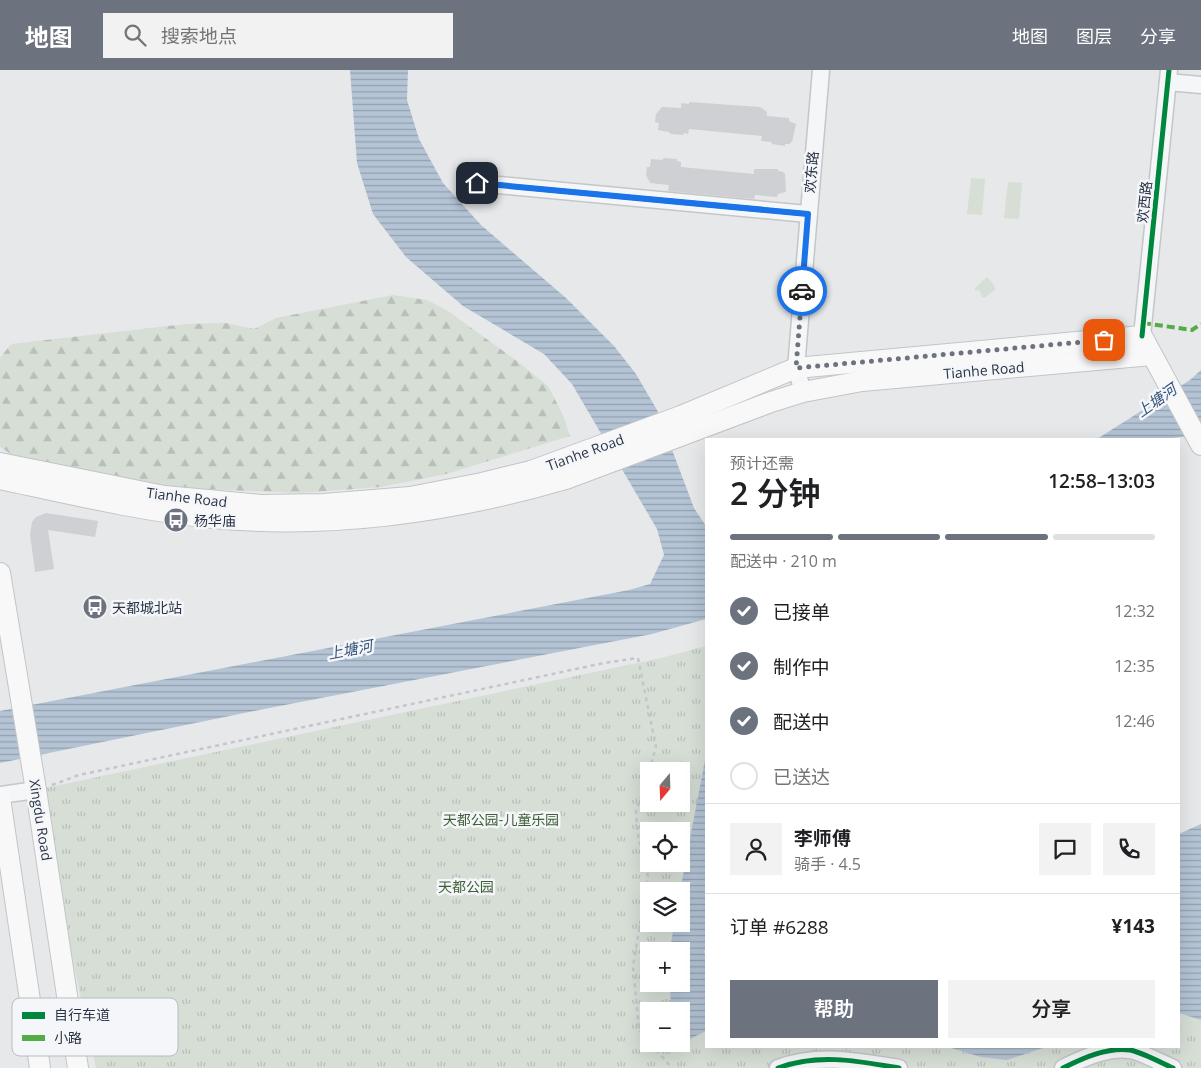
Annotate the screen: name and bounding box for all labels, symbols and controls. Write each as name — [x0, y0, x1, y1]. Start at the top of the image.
search box — [103, 13, 453, 58]
text: 地图 — [25, 20, 73, 53]
icon: search — [121, 21, 149, 49]
text: 搜索地点 — [161, 23, 237, 49]
text: 地图 — [1012, 24, 1048, 48]
text: 图层 — [1076, 24, 1112, 48]
text: 分享 — [1140, 24, 1176, 48]
street label: 欢东路 — [800, 150, 822, 194]
pin — [456, 162, 498, 204]
icon: home — [463, 169, 491, 197]
street label: 欢西路 — [1132, 180, 1156, 224]
courier — [777, 266, 827, 316]
icon: car — [788, 277, 816, 305]
pin — [1083, 319, 1125, 361]
icon: bag — [1090, 326, 1118, 354]
street label: Tianhe Road — [943, 357, 1025, 383]
water label: 上塘河 — [1132, 377, 1183, 421]
street label: Tianhe Road — [544, 429, 626, 475]
text: 预计还需 — [730, 452, 794, 474]
text: 12:58–13:03 — [1048, 468, 1155, 494]
text: 2 分钟 — [730, 471, 821, 514]
street label: Tianhe Road — [146, 483, 228, 511]
bus stop icon: 杨华庙 — [163, 507, 189, 533]
place label: 杨华庙 — [194, 511, 236, 530]
text: 配送中 · 210 m — [730, 550, 837, 572]
bus stop icon: 天都城北站 — [82, 594, 108, 620]
icon: check — [730, 597, 758, 625]
place label: 天都城北站 — [112, 598, 182, 617]
text: 已接单 — [773, 599, 830, 625]
text: 12:32 — [1114, 600, 1155, 622]
water label: 上塘河 — [326, 634, 377, 663]
icon: check — [730, 652, 758, 680]
text: 制作中 — [773, 654, 830, 680]
text: 12:35 — [1114, 655, 1155, 677]
icon: check — [730, 707, 758, 735]
text: 配送中 — [773, 709, 830, 735]
text: 12:46 — [1114, 710, 1155, 732]
north arrow — [640, 762, 690, 812]
map controls — [640, 762, 690, 1052]
text: 已送达 — [773, 764, 830, 790]
street label: Xingdu Road — [25, 778, 57, 862]
park label: 天都公园-儿童乐园 — [443, 810, 559, 829]
button: locate — [640, 822, 690, 872]
button: person — [730, 823, 782, 875]
button: chat — [1039, 823, 1091, 875]
button: phone — [1103, 823, 1155, 875]
text: 李师傅 — [794, 825, 851, 851]
text: 骑手 · 4.5 — [794, 853, 861, 875]
park label: 天都公园 — [438, 877, 494, 896]
button: layers — [640, 882, 690, 932]
text: ¥143 — [1112, 913, 1155, 939]
text: 订单 #6288 — [730, 914, 829, 940]
button: + — [640, 942, 690, 992]
button: 帮助 — [730, 980, 938, 1038]
button: 分享 — [948, 980, 1155, 1038]
legend — [12, 998, 178, 1056]
button: − — [640, 1002, 690, 1052]
text: 自行车道 — [54, 1005, 110, 1024]
text: 小路 — [54, 1028, 82, 1047]

